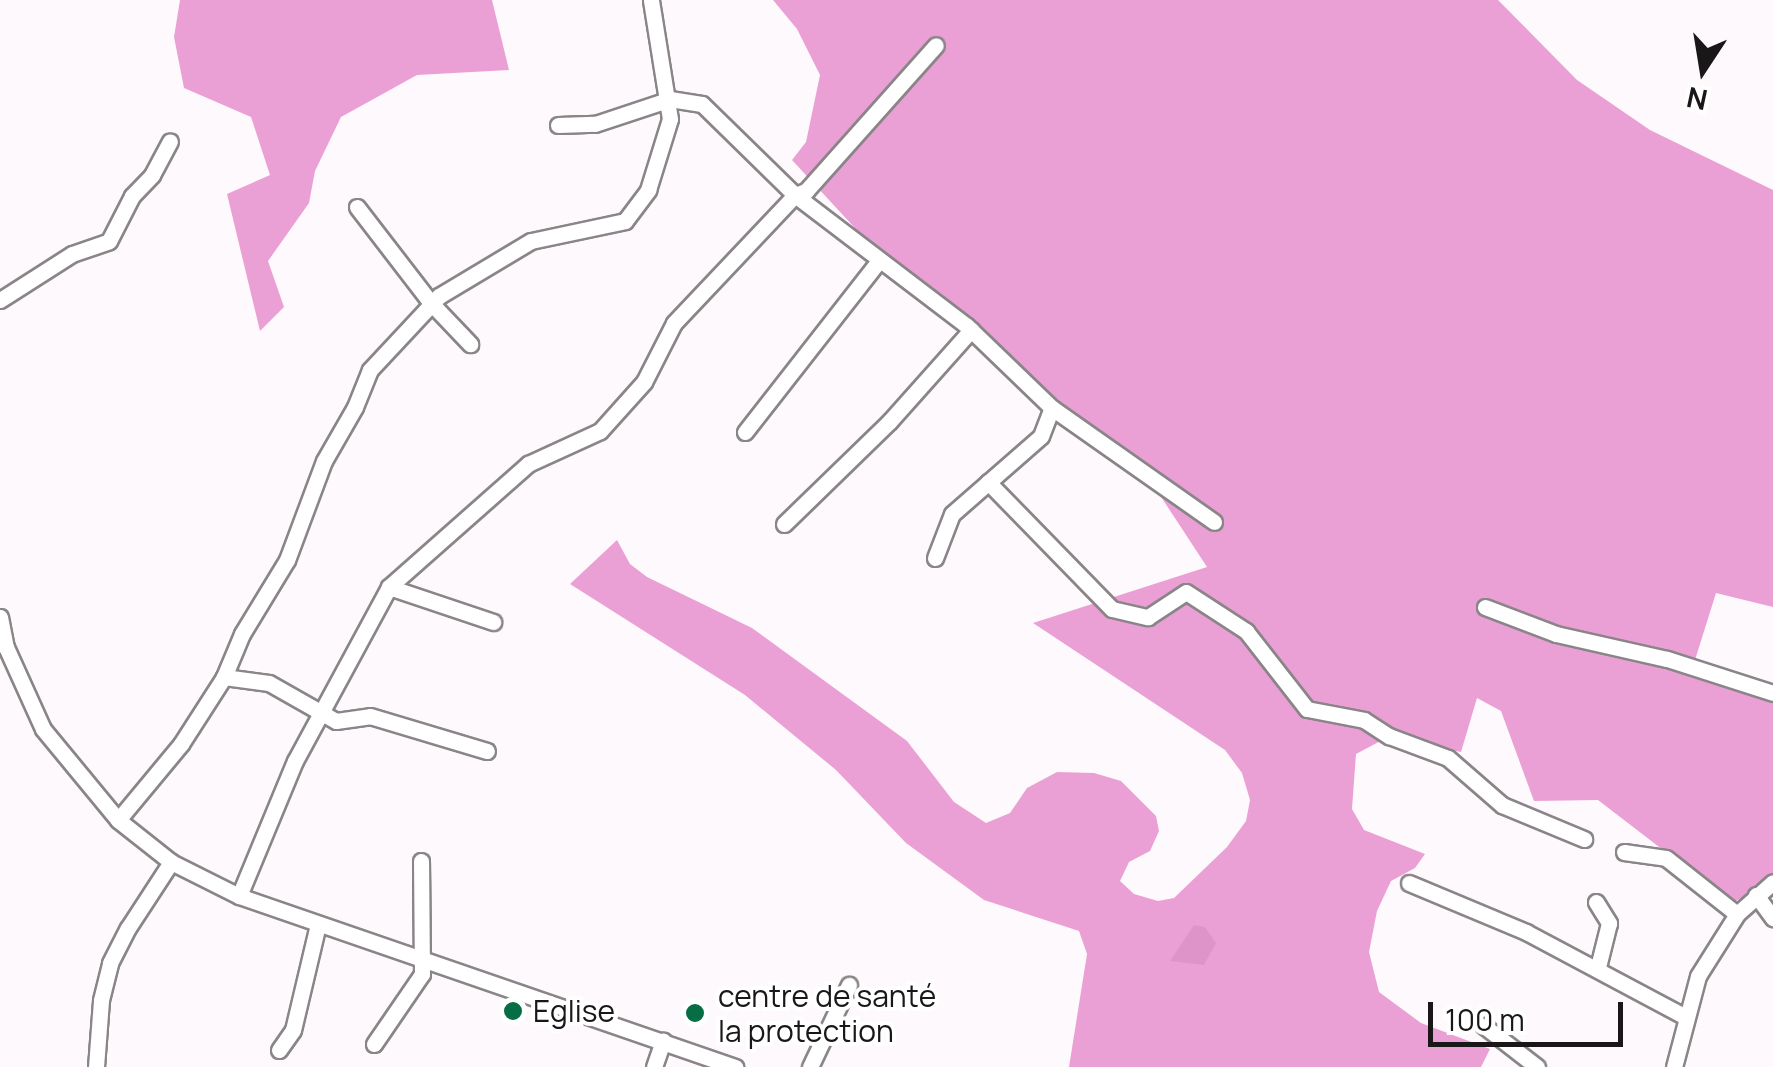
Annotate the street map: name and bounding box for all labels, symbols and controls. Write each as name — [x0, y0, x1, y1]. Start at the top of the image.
north arrow — [1653, 20, 1753, 120]
text: N — [1683, 79, 1711, 120]
place label: centre de santé la protection — [718, 978, 936, 1048]
scale bar — [1433, 982, 1628, 1044]
place label: Eglise — [533, 993, 615, 1029]
text: 100 m — [1445, 999, 1525, 1040]
marker: Eglise — [502, 1000, 524, 1022]
marker: centre de santé la protection — [682, 1000, 708, 1026]

